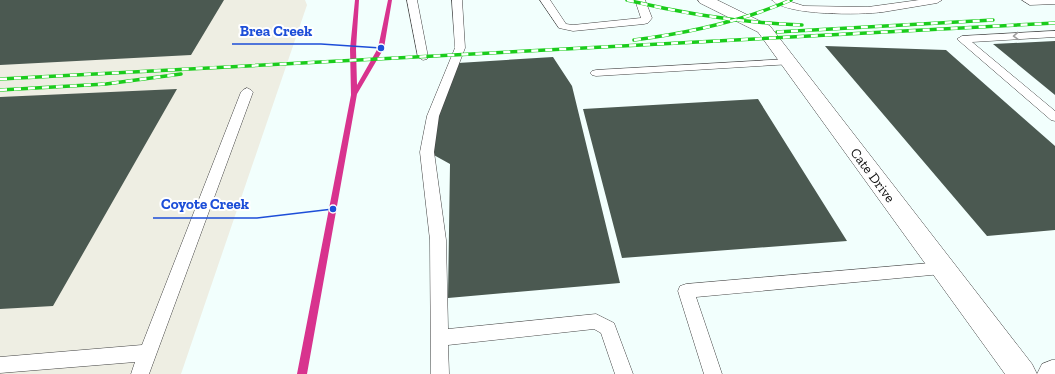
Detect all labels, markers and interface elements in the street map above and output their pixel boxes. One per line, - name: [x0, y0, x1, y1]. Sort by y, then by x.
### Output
- callout: Brea Creek: [232, 17, 321, 44]
- text: Brea Creek: [240, 22, 313, 40]
- one-way arrow: [1013, 32, 1019, 40]
- street label: Cate Drive: [847, 145, 899, 206]
- callout: Coyote Creek: [153, 191, 257, 218]
- text: Coyote Creek: [161, 195, 250, 213]

